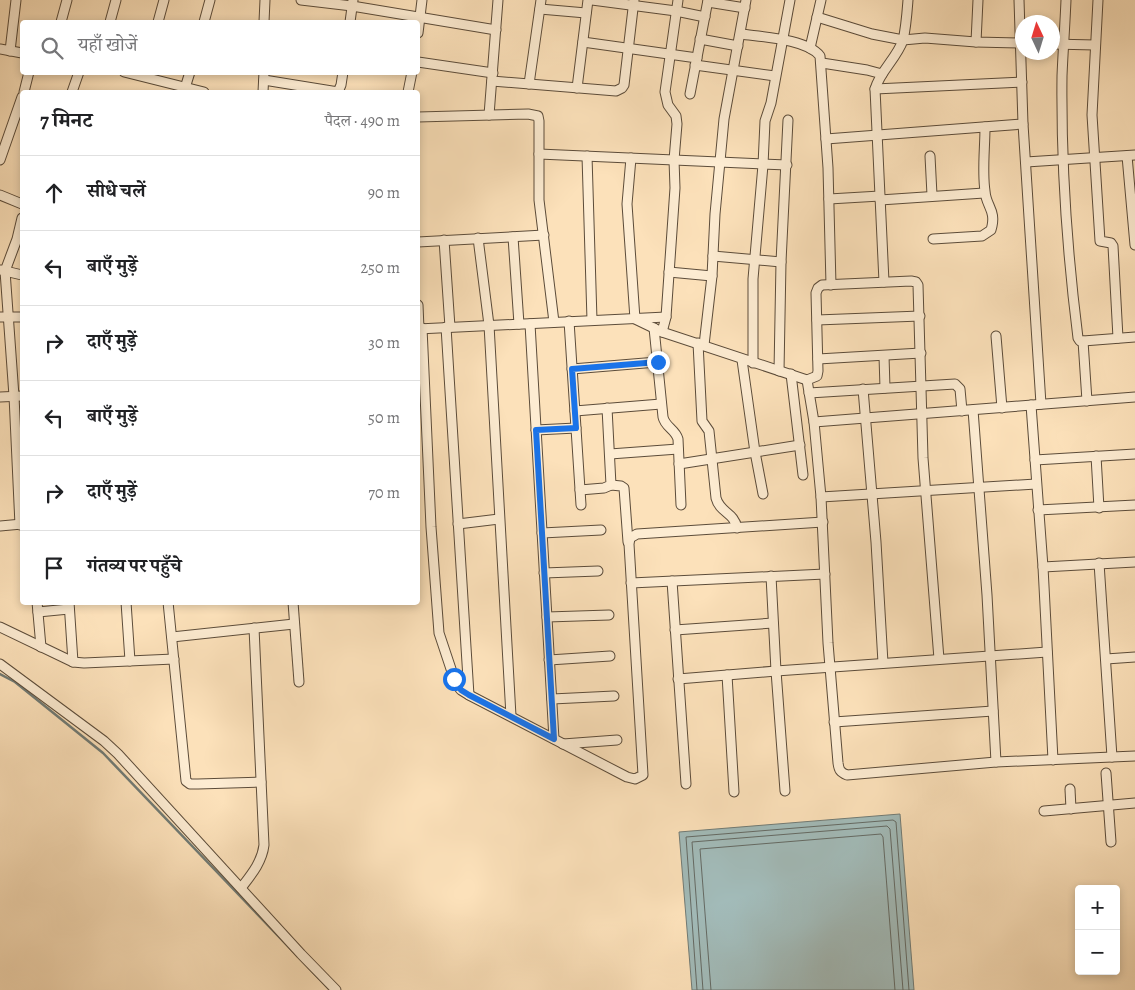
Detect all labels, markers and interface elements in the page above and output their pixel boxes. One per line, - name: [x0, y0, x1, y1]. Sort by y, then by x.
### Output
- north arrow: [1015, 15, 1060, 60]
- search box: [20, 20, 420, 75]
- text: यहाँ खोजें: [78, 32, 137, 58]
- icon: search: [38, 34, 66, 62]
- text: 7 मिनट: [40, 106, 92, 134]
- text: पैदल · 490 m: [325, 110, 400, 132]
- text: सीधे चलें: [87, 178, 145, 204]
- icon: ahead: [40, 179, 68, 207]
- text: 90 m: [368, 182, 400, 204]
- text: बाएँ मुड़ें: [87, 253, 137, 279]
- icon: left: [40, 254, 68, 282]
- text: 250 m: [361, 257, 400, 279]
- text: दाएँ मुड़ें: [87, 328, 137, 354]
- icon: right: [40, 329, 68, 357]
- text: 30 m: [368, 332, 400, 354]
- route end: [647, 351, 670, 374]
- text: बाएँ मुड़ें: [87, 403, 137, 429]
- icon: left: [40, 404, 68, 432]
- text: 50 m: [368, 407, 400, 429]
- text: दाएँ मुड़ें: [87, 478, 137, 504]
- icon: right: [40, 479, 68, 507]
- text: 70 m: [368, 482, 400, 504]
- text: गंतव्य पर पहुँचे: [87, 553, 182, 579]
- icon: arrive: [40, 554, 68, 582]
- route start: [443, 668, 466, 691]
- map controls: [1075, 885, 1120, 975]
- button: +: [1075, 885, 1120, 930]
- button: −: [1075, 930, 1120, 975]

